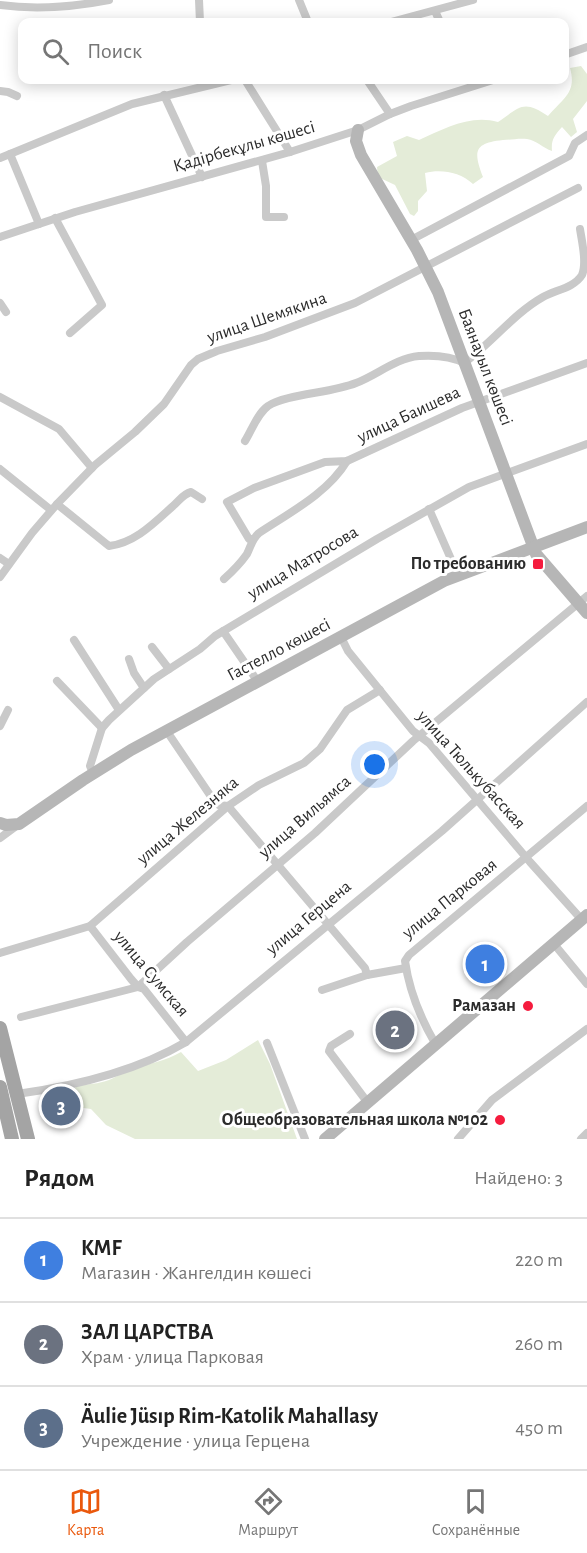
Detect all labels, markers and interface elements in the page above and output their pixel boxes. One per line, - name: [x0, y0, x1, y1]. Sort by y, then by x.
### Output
- search box: [18, 18, 569, 84]
- icon: search: [39, 35, 72, 68]
- text: Поиск: [87, 40, 142, 62]
- street label: Қадірбекұлы көшесі: [171, 117, 317, 176]
- street label: улица Шемякина: [204, 289, 329, 347]
- street label: Баянауыл көшесі: [454, 306, 516, 428]
- street label: улица Баишева: [354, 383, 463, 447]
- street label: улица Матросова: [244, 523, 361, 603]
- place label: По требованию: [410, 555, 526, 573]
- marker: По требованию: [531, 557, 545, 571]
- street label: Гастелло көшесі: [224, 615, 334, 685]
- street label: улица Тюлькубасская: [413, 706, 530, 833]
- your location: [360, 750, 389, 779]
- street label: улица Вильямса: [255, 772, 355, 862]
- street label: улица Железняка: [133, 774, 242, 869]
- street label: улица Парковая: [399, 856, 501, 943]
- street label: улица Герцена: [262, 877, 355, 959]
- street label: улица Сумская: [109, 927, 192, 1020]
- pin: 1: [466, 942, 504, 986]
- place label: Рамазан: [452, 997, 516, 1015]
- marker: Рамазан: [521, 999, 535, 1013]
- pin: 2: [376, 1008, 414, 1052]
- pin: 3: [42, 1084, 80, 1128]
- place label: Общеобразовательная школа №102: [222, 1111, 489, 1129]
- marker: Общеобразовательная школа №102: [493, 1113, 507, 1127]
- text: Рядом: [24, 1165, 95, 1191]
- text: Найдено: 3: [474, 1168, 563, 1188]
- text: KMF: [81, 1237, 121, 1259]
- text: 1: [40, 1250, 47, 1270]
- text: 220 m: [515, 1250, 563, 1270]
- text: Магазин · Жангелдин көшесі: [81, 1263, 312, 1283]
- text: ЗАЛ ЦАРСТВА: [81, 1321, 214, 1343]
- text: 2: [39, 1334, 48, 1354]
- text: 260 m: [515, 1334, 563, 1354]
- text: Храм · улица Парковая: [81, 1347, 264, 1367]
- text: Äulie Jüsıp Rim-Katolik Mahallasy: [81, 1405, 378, 1427]
- text: 3: [39, 1418, 48, 1438]
- text: 450 m: [515, 1418, 563, 1438]
- text: Учреждение · улица Герцена: [81, 1431, 310, 1451]
- tab: Карта: [67, 1485, 104, 1540]
- tab: Маршрут: [238, 1485, 298, 1540]
- tab: Сохранённые: [432, 1485, 520, 1540]

